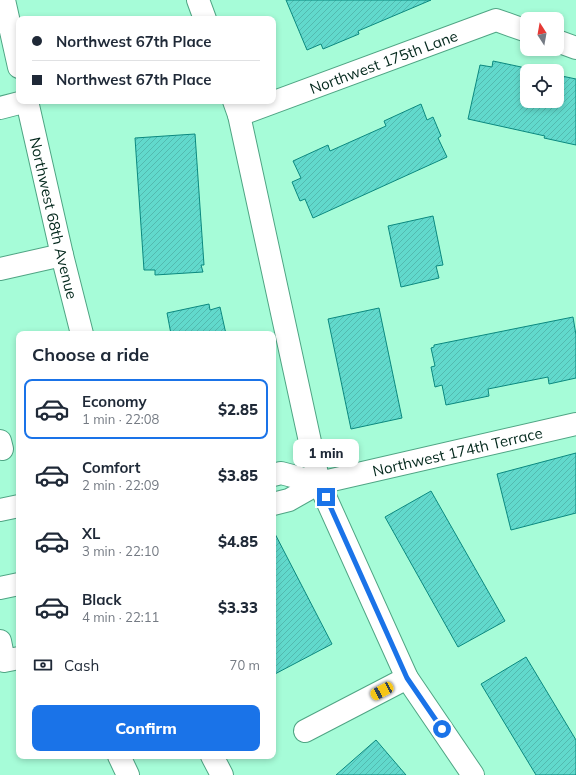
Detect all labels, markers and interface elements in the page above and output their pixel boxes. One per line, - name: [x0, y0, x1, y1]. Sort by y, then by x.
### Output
- north arrow: [520, 12, 564, 56]
- map controls: [520, 12, 564, 108]
- street label: Northwest 175th Lane: [307, 26, 460, 98]
- text: Northwest 67th Place: [56, 32, 211, 51]
- button: locate: [520, 64, 564, 108]
- text: Northwest 67th Place: [56, 70, 211, 89]
- street label: Northwest 68th Avenue: [26, 135, 82, 301]
- text: Choose a ride: [32, 343, 149, 366]
- icon: car: [34, 391, 70, 427]
- text: Economy: [82, 392, 147, 411]
- text: $2.85: [218, 400, 258, 419]
- text: 1 min · 22:08: [82, 411, 159, 427]
- street label: Northwest 174th Terrace: [371, 423, 544, 480]
- callout: 1 min: [293, 439, 359, 467]
- text: 1 min: [309, 445, 343, 461]
- icon: car: [34, 457, 70, 493]
- text: Comfort: [82, 458, 140, 477]
- text: $3.85: [218, 466, 258, 485]
- text: 2 min · 22:09: [82, 477, 159, 493]
- route end: [317, 488, 335, 506]
- icon: car: [34, 523, 70, 559]
- text: XL: [82, 524, 100, 543]
- text: $4.85: [218, 532, 258, 551]
- text: 3 min · 22:10: [82, 543, 159, 559]
- icon: car: [34, 589, 70, 625]
- text: Black: [82, 590, 121, 609]
- text: $3.33: [218, 598, 258, 617]
- text: 4 min · 22:11: [82, 609, 159, 625]
- icon: cash: [32, 654, 54, 676]
- text: Cash: [64, 656, 99, 675]
- text: 70 m: [230, 657, 260, 673]
- car: [369, 680, 395, 702]
- button: Confirm: [32, 705, 260, 751]
- route start: [433, 720, 451, 738]

